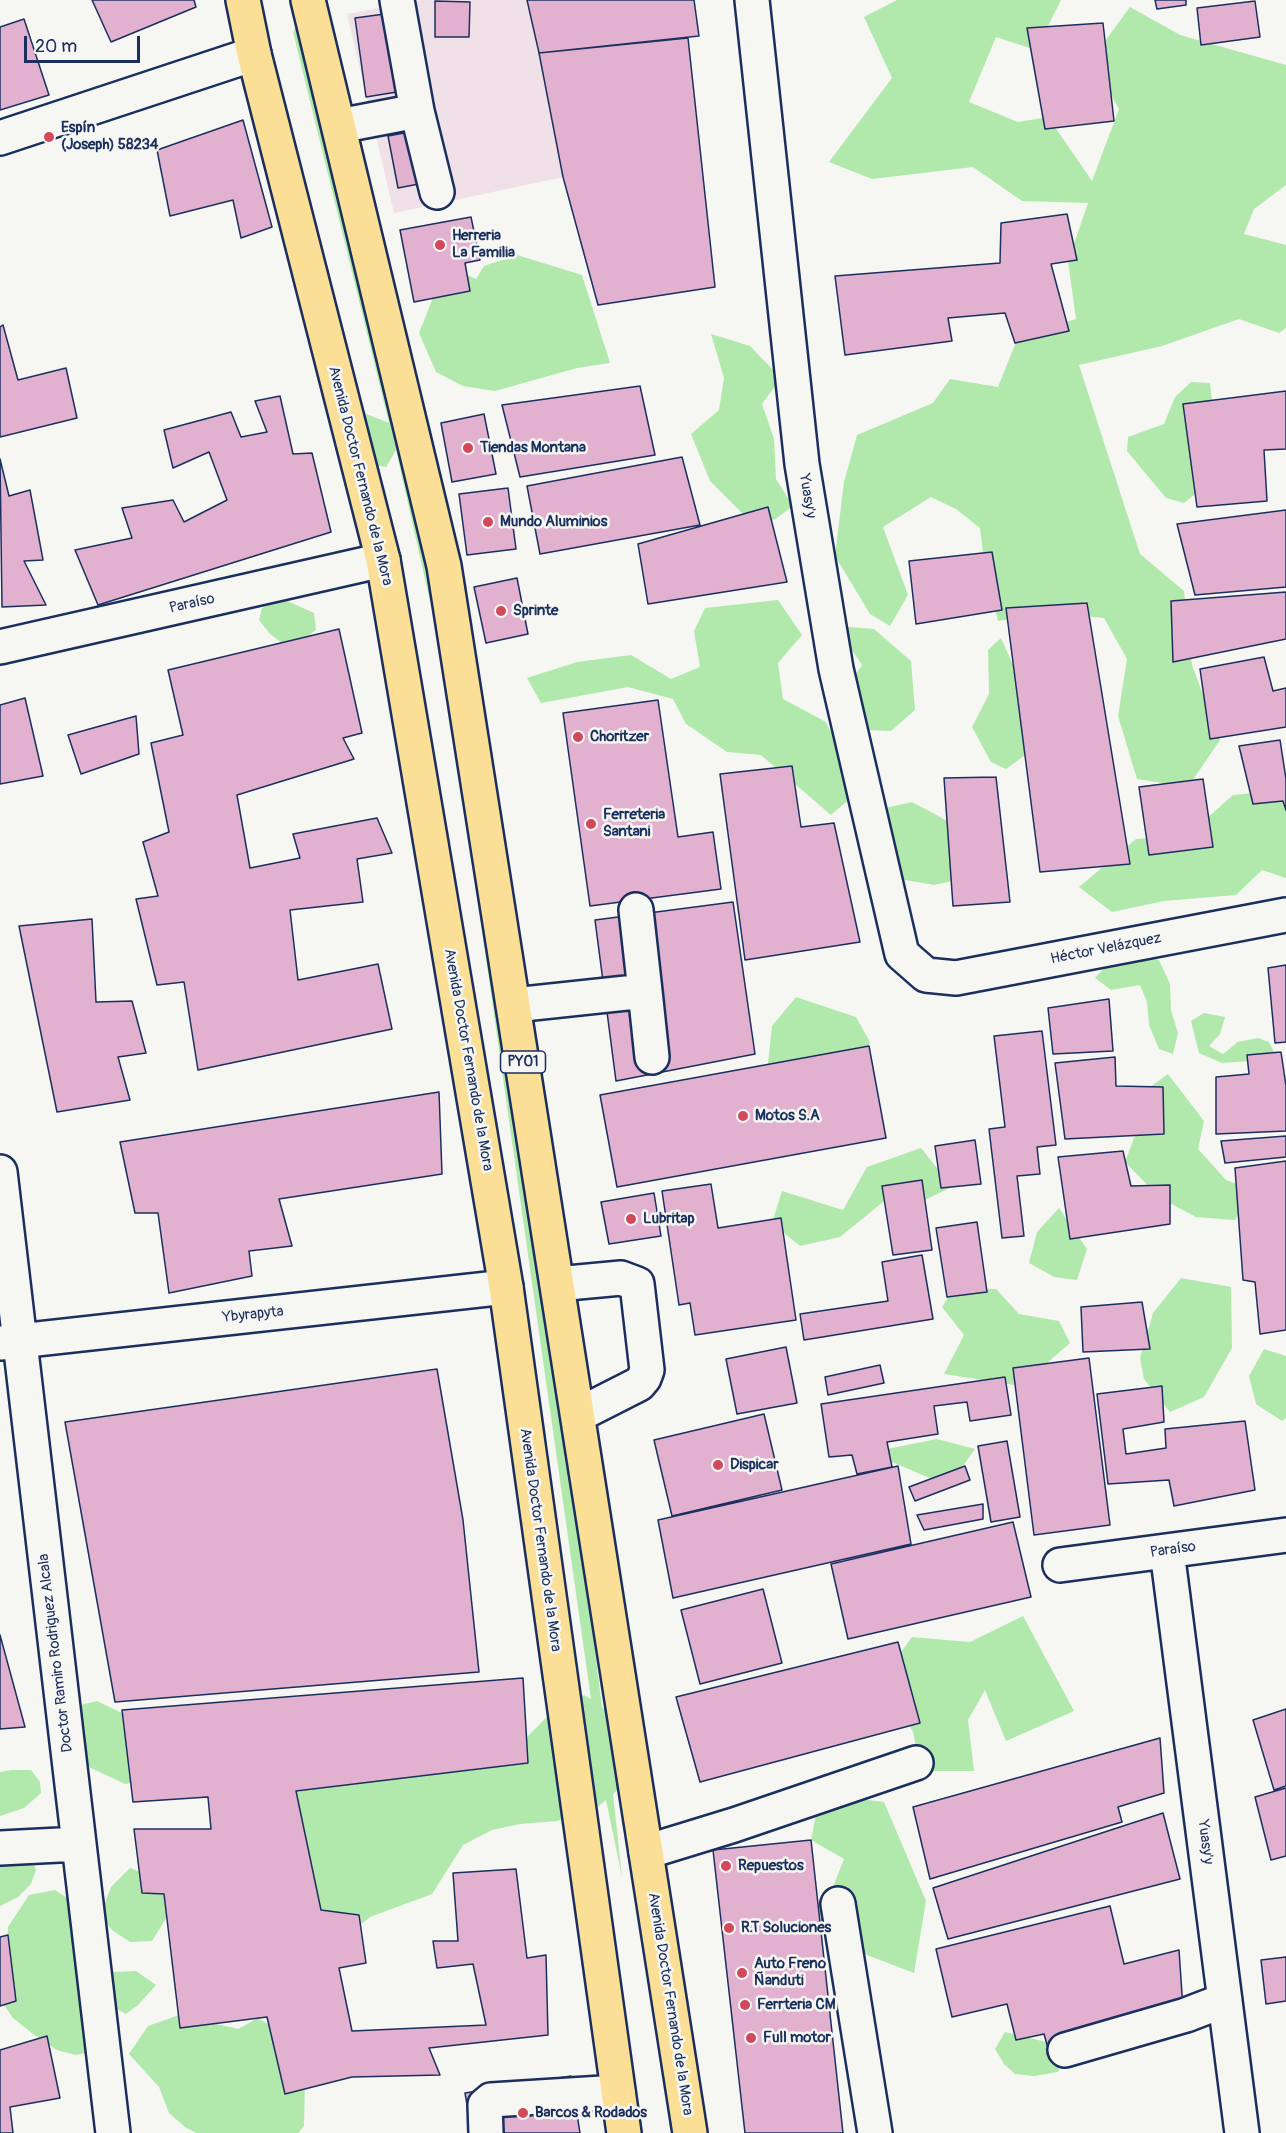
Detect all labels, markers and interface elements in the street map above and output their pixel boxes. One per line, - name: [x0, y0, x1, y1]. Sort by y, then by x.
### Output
- scale bar: [27, 24, 142, 62]
- text: 20 m: [35, 35, 77, 58]
- place label: Espín (Joseph) 58234: [61, 119, 158, 154]
- marker: Espín (Joseph) 58234: [42, 130, 56, 144]
- place label: Herreria La Familia: [452, 227, 515, 262]
- marker: Herreria La Familia: [433, 238, 447, 252]
- street label: Avenida Doctor Fernando de la Mora: [324, 364, 396, 588]
- place label: Tiendas Montana: [480, 439, 586, 457]
- marker: Tiendas Montana: [461, 441, 475, 455]
- street label: Yuasy'y: [795, 472, 819, 520]
- place label: Mundo Aluminios: [500, 513, 607, 531]
- marker: Mundo Aluminios: [481, 515, 495, 529]
- street label: Paraíso: [168, 590, 216, 618]
- place label: Sprinte: [513, 602, 558, 620]
- marker: Sprinte: [494, 604, 508, 618]
- place label: Choritzer: [590, 728, 649, 746]
- marker: Choritzer: [571, 730, 585, 744]
- place label: Ferreteria Santani: [603, 806, 665, 841]
- marker: Ferreteria Santani: [584, 817, 598, 831]
- street label: Héctor Velázquez: [1049, 929, 1163, 969]
- street label: Avenida Doctor Fernando de la Mora: [440, 947, 496, 1173]
- road number: PY01: [500, 1051, 546, 1073]
- place label: Motos S.A: [755, 1107, 820, 1125]
- marker: Motos S.A: [736, 1109, 750, 1123]
- place label: Lubritap: [643, 1210, 694, 1228]
- marker: Lubritap: [624, 1212, 638, 1226]
- street label: Ybyrapyta: [222, 1303, 284, 1327]
- street label: Avenida Doctor Fernando de la Mora: [515, 1427, 565, 1653]
- place label: Dispicar: [730, 1456, 778, 1474]
- marker: Dispicar: [711, 1458, 725, 1472]
- street label: Paraíso: [1149, 1538, 1197, 1562]
- street label: Doctor Ramiro Rodriguez Alcala: [35, 1553, 77, 1753]
- street label: Yuasy'y: [1193, 1819, 1217, 1865]
- place label: Repuestos: [738, 1857, 804, 1875]
- marker: Repuestos: [719, 1859, 733, 1873]
- street label: Avenida Doctor Fernando de la Mora: [643, 1891, 697, 2117]
- place label: R.T Soluciones: [741, 1919, 831, 1937]
- marker: R.T Soluciones: [722, 1921, 736, 1935]
- place label: Auto Freno Ñanduti: [754, 1955, 826, 1990]
- marker: Auto Freno Ñanduti: [735, 1966, 749, 1980]
- place label: Ferrteria CM: [757, 1996, 835, 2014]
- marker: Ferrteria CM: [738, 1998, 752, 2012]
- place label: Full motor: [763, 2029, 831, 2047]
- marker: Full motor: [744, 2031, 758, 2045]
- place label: Barcos & Rodados: [535, 2104, 647, 2122]
- marker: Barcos & Rodados: [516, 2106, 530, 2120]

